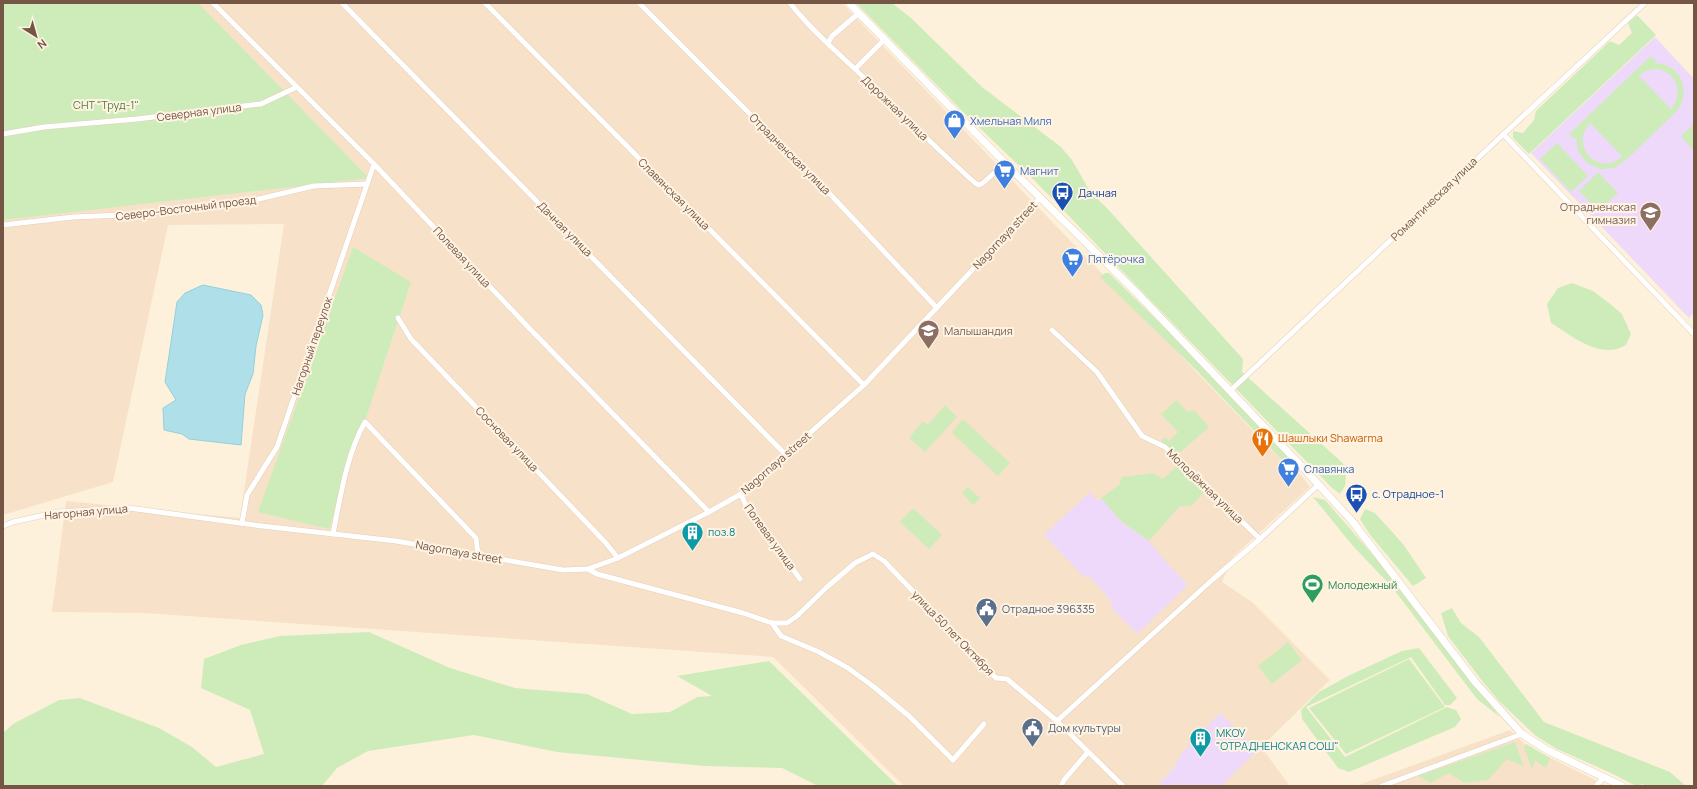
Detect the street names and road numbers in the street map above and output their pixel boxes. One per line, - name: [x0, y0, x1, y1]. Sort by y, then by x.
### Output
- street label: Дорожная улица: [859, 72, 932, 143]
- street label: Северная улица: [156, 99, 242, 124]
- street label: Отрадненская улица: [746, 110, 834, 198]
- street label: Романтическая улица: [1387, 153, 1480, 244]
- street label: Славянская улица: [635, 154, 714, 233]
- street label: Северо-Восточный проезд: [115, 191, 257, 224]
- street label: Nagornaya street: [969, 197, 1040, 272]
- street label: Дачная улица: [535, 198, 596, 259]
- street label: Полевая улица: [430, 223, 495, 290]
- street label: Нагорный переулок: [288, 294, 336, 397]
- street label: Сосновая улица: [473, 403, 542, 474]
- street label: Nagornaya street: [737, 428, 814, 497]
- street label: Молодёжная улица: [1164, 445, 1247, 526]
- street label: Нагорная улица: [44, 500, 128, 523]
- street label: Полевая улица: [741, 501, 799, 573]
- street label: Nagornaya street: [414, 536, 504, 567]
- street label: улица 50 лет Октября: [909, 587, 998, 678]

